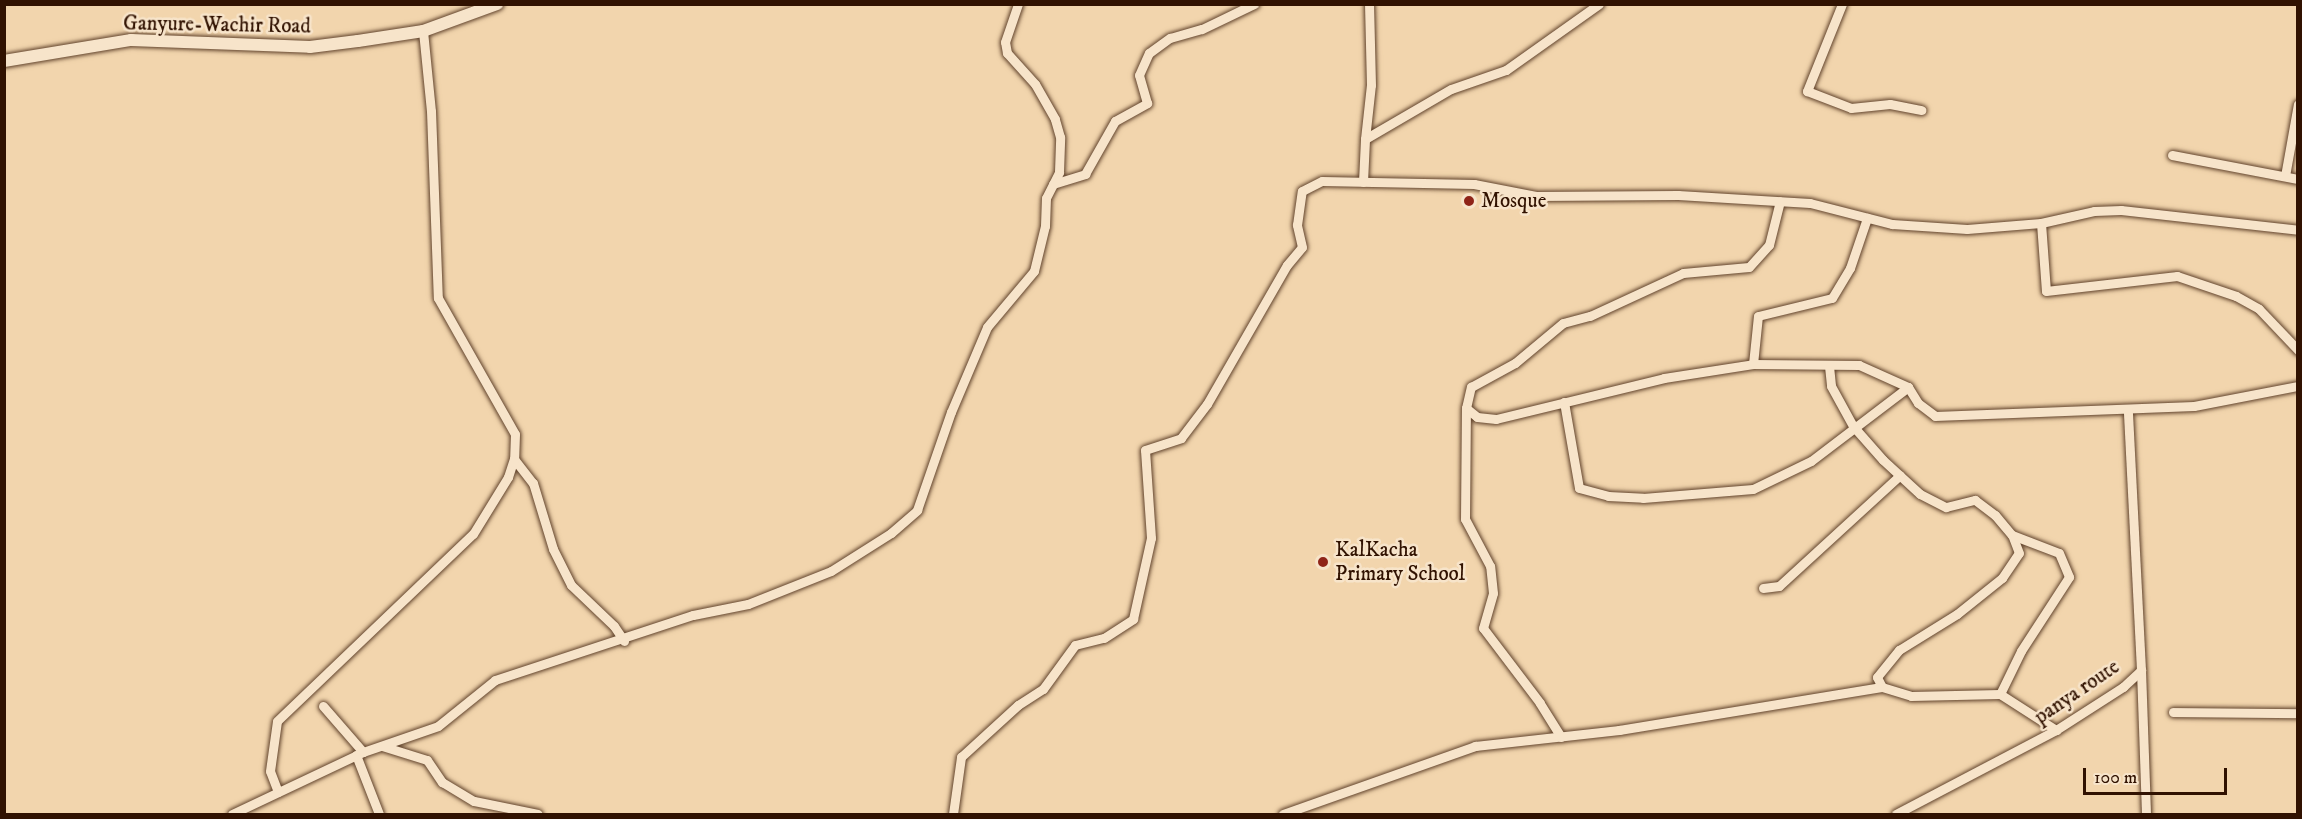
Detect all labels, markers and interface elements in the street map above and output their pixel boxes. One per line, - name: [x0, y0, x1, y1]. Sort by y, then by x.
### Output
- street label: Ganyure-Wachir Road: [123, 11, 311, 39]
- place label: Mosque: [1481, 188, 1546, 214]
- marker: Mosque: [1462, 194, 1476, 208]
- place label: KalKacha Primary School: [1335, 537, 1465, 587]
- marker: KalKacha Primary School: [1316, 555, 1330, 569]
- street label: panya route: [2030, 654, 2124, 730]
- scale bar: [2086, 756, 2230, 794]
- text: 100 m: [2094, 767, 2137, 789]

